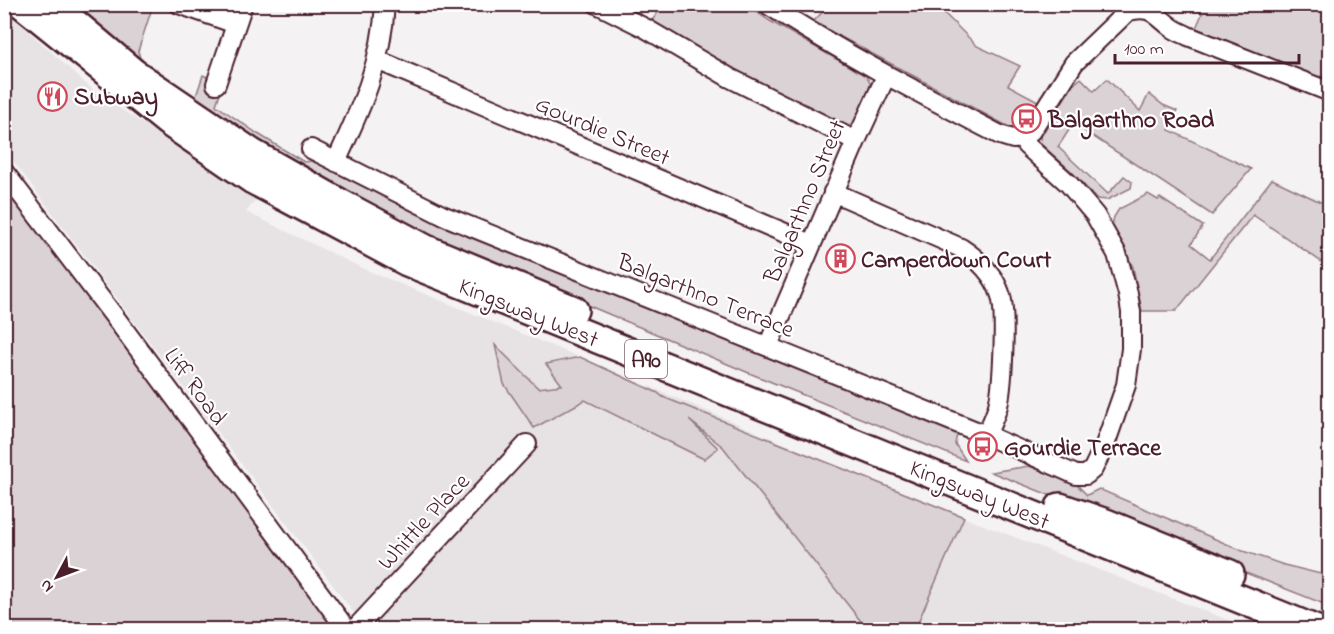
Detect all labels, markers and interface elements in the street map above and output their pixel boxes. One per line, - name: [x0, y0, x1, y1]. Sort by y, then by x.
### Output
- scale bar: [1115, 27, 1300, 65]
- text: 100 m: [1124, 37, 1164, 63]
- restaurant icon: Subway: [37, 80, 69, 112]
- place label: Subway: [74, 81, 158, 117]
- street label: Gourdie Street: [529, 88, 675, 176]
- bus stop icon: Balgarthno Road: [1011, 103, 1043, 135]
- place label: Balgarthno Road: [1047, 104, 1215, 140]
- street label: Balgarthno Street: [756, 115, 857, 290]
- building icon: Camperdown Court: [824, 243, 856, 275]
- place label: Camperdown Court: [861, 244, 1052, 279]
- street label: Balgarthno Terrace: [610, 246, 799, 349]
- street label: Kingsway West: [452, 270, 603, 359]
- road number: A90: [625, 340, 667, 378]
- street label: Liff Road: [154, 341, 234, 434]
- bus stop icon: Gourdie Terrace: [967, 431, 999, 463]
- place label: Gourdie Terrace: [1004, 432, 1162, 467]
- street label: Kingsway West: [903, 452, 1054, 541]
- street label: Whittle Place: [370, 466, 479, 579]
- north arrow: [27, 547, 87, 607]
- text: N: [34, 573, 60, 597]

